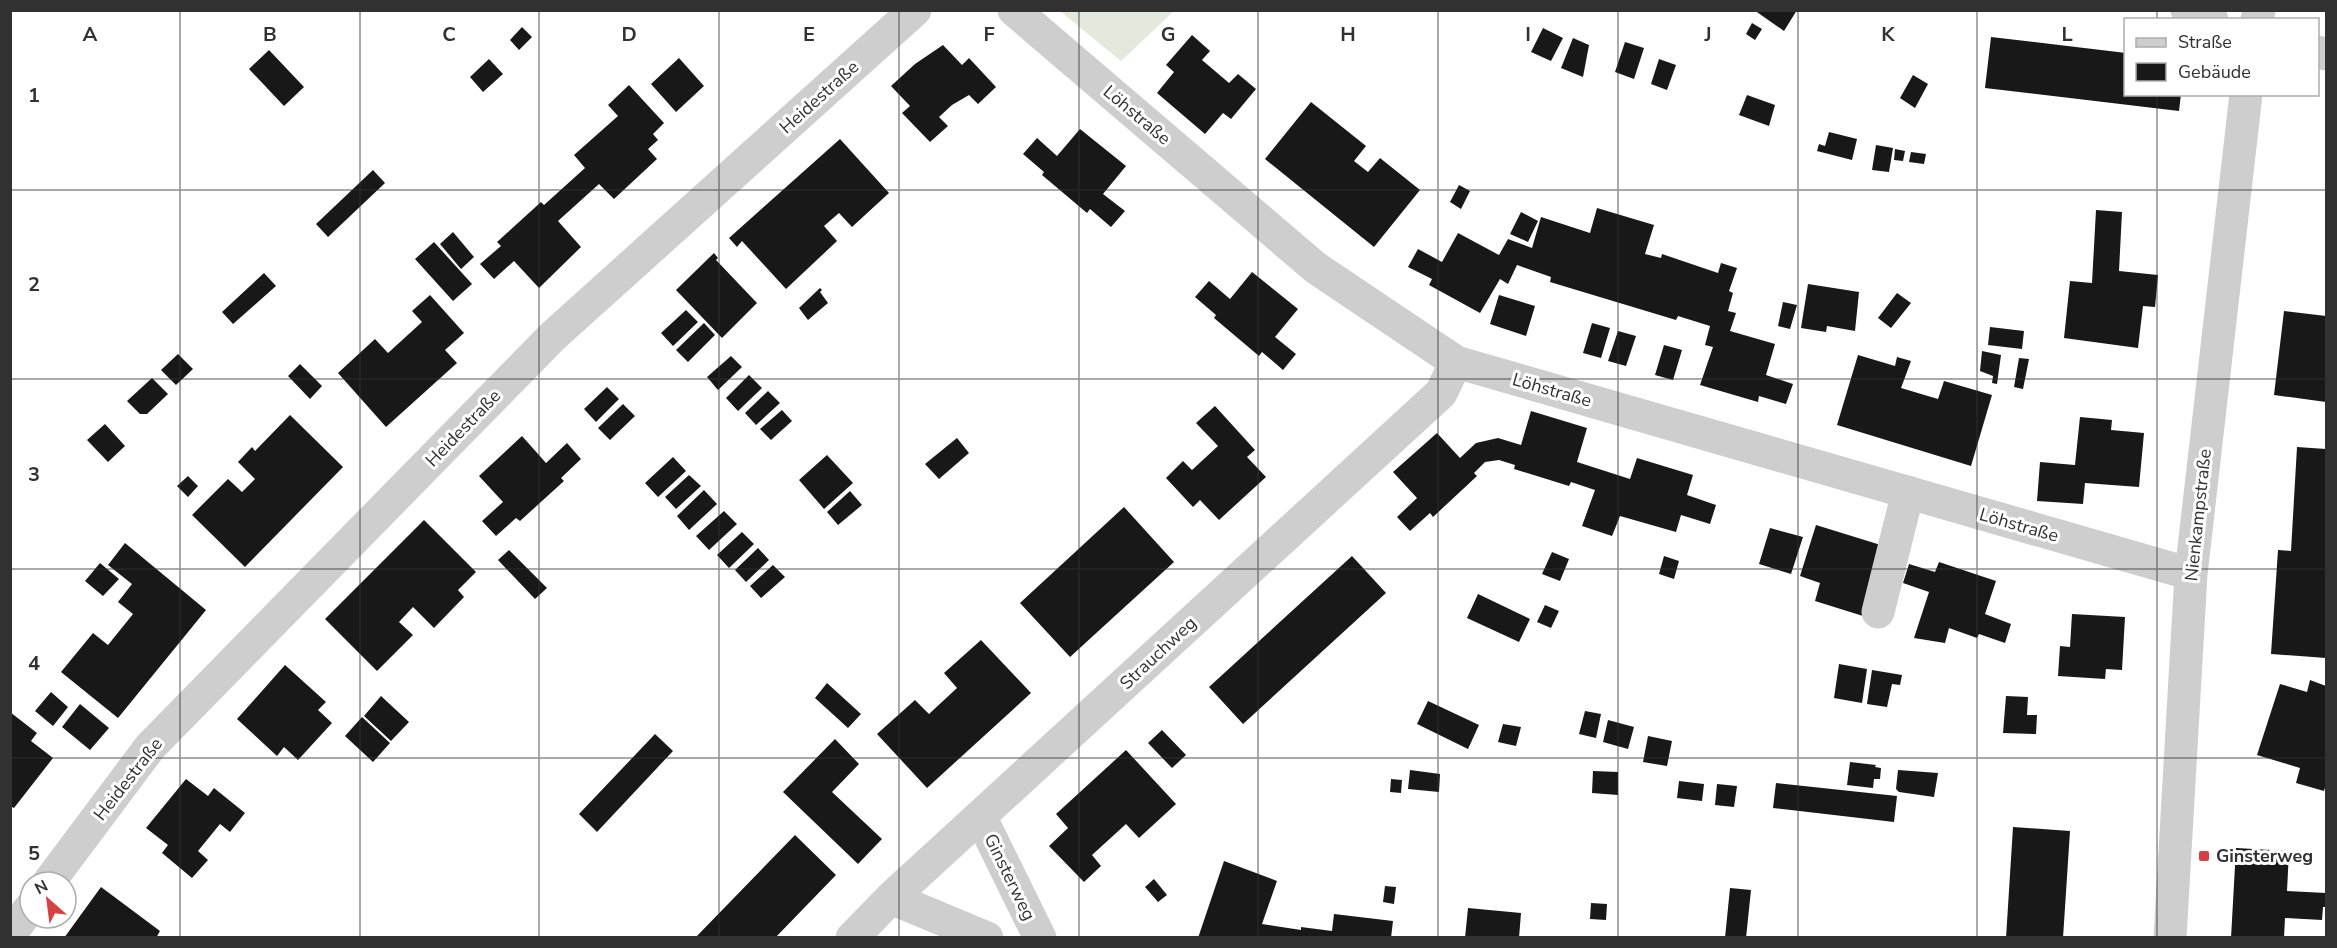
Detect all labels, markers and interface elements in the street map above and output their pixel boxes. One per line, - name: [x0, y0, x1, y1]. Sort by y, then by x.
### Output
- legend: [2124, 18, 2319, 96]
- text: A: [83, 21, 98, 48]
- text: B: [263, 21, 277, 48]
- text: C: [442, 21, 456, 48]
- text: D: [621, 21, 637, 48]
- text: E: [803, 21, 815, 48]
- text: F: [983, 21, 995, 48]
- text: G: [1161, 21, 1175, 48]
- text: H: [1340, 21, 1356, 48]
- text: I: [1525, 21, 1531, 48]
- text: J: [1703, 21, 1712, 48]
- text: K: [1881, 21, 1895, 48]
- text: L: [2061, 21, 2073, 48]
- text: Straße: [2178, 30, 2232, 54]
- street label: Heidestraße: [774, 55, 864, 139]
- text: Gebäude: [2178, 60, 2251, 84]
- street label: Löhstraße: [1098, 80, 1176, 150]
- text: 1: [28, 82, 40, 109]
- text: 2: [28, 271, 40, 298]
- street label: Löhstraße: [1510, 367, 1594, 413]
- street label: Heidestraße: [420, 384, 506, 472]
- street label: Nienkampstraße: [2179, 448, 2217, 582]
- text: 3: [28, 461, 40, 488]
- street label: Löhstraße: [1977, 502, 2061, 548]
- street label: Strauchweg: [1114, 611, 1202, 695]
- text: 4: [28, 650, 40, 677]
- street label: Heidestraße: [88, 733, 168, 825]
- street label: Ginsterweg: [979, 830, 1041, 924]
- text: 5: [28, 840, 40, 867]
- place label: Ginsterweg: [2216, 844, 2313, 868]
- marker: Ginsterweg: [2197, 849, 2211, 863]
- north arrow: [18, 870, 78, 930]
- text: N: [31, 875, 52, 900]

